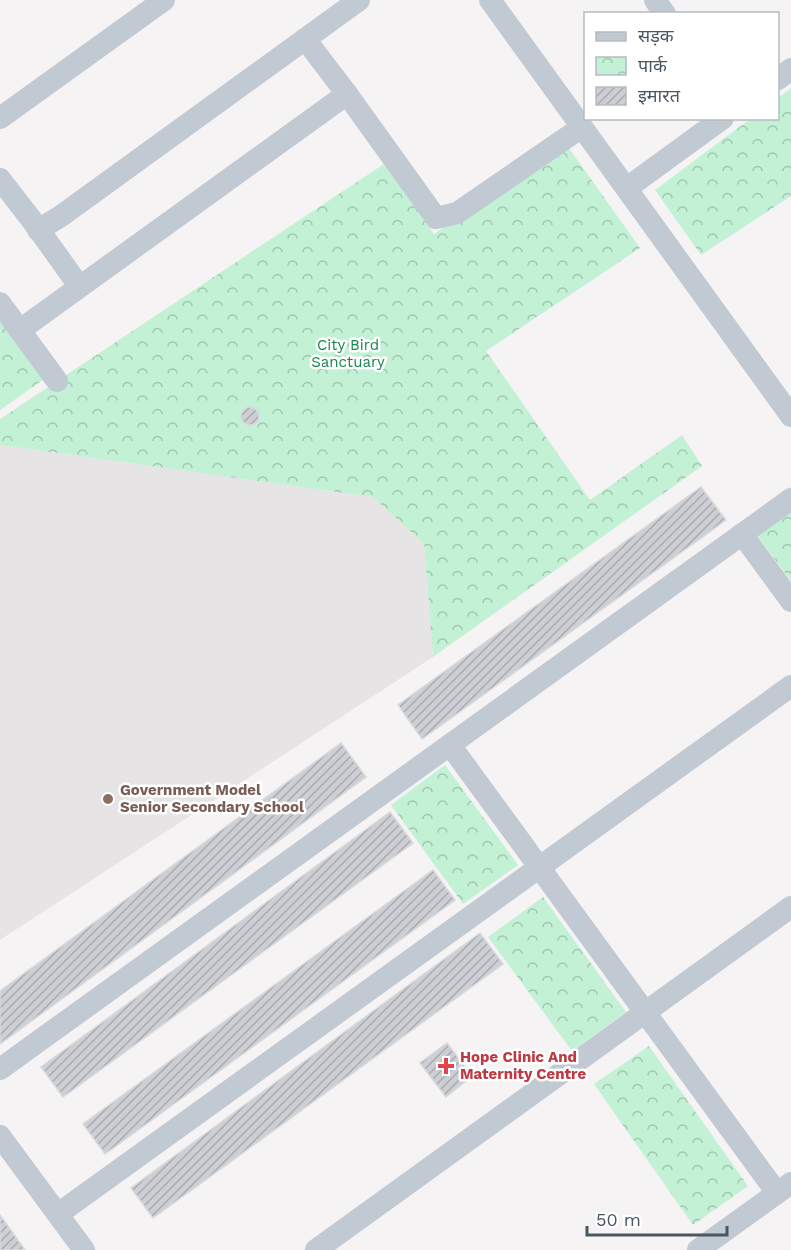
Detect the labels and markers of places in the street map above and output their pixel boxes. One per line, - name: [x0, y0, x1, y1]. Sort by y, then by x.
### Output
- place label: Government Model Senior Secondary School: [120, 781, 304, 816]
- marker: Government Model Senior Secondary School: [101, 792, 115, 806]
- place label: Hope Clinic And Maternity Centre: [460, 1048, 586, 1083]
- marker: Hope Clinic And Maternity Centre: [437, 1057, 455, 1075]

